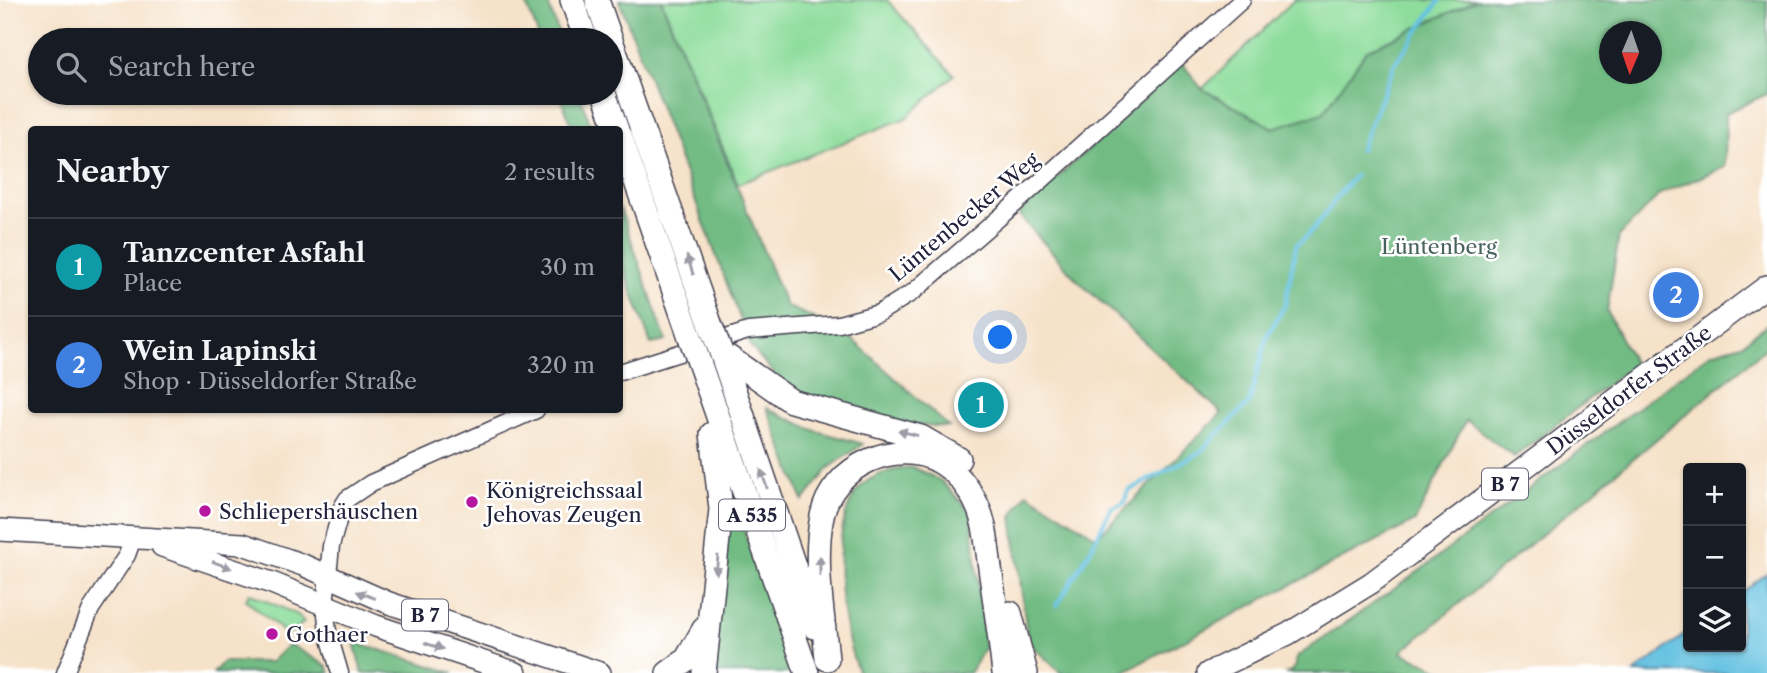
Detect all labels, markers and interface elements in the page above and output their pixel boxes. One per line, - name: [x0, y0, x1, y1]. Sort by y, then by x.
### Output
- north arrow: [1599, 21, 1662, 84]
- search box: [28, 28, 623, 105]
- icon: search: [52, 48, 90, 86]
- text: Search here: [108, 51, 255, 83]
- street label: Lüntenbecker Weg: [884, 147, 1045, 287]
- text: Nearby: [56, 153, 169, 190]
- text: 2 results: [504, 158, 595, 186]
- park label: Lüntenberg: [1381, 234, 1498, 259]
- text: Tanzcenter Asfahl: [123, 237, 365, 269]
- text: 1: [74, 253, 84, 281]
- text: 30 m: [540, 253, 595, 281]
- one-way arrow: [684, 254, 695, 275]
- text: Place: [123, 269, 182, 297]
- pin: 2: [1653, 269, 1699, 321]
- your location: [983, 320, 1017, 354]
- street label: Düsseldorfer Straße: [1542, 320, 1716, 460]
- text: Wein Lapinski: [123, 335, 317, 367]
- text: 2: [72, 351, 86, 379]
- text: 320 m: [527, 351, 595, 379]
- text: Shop · Düsseldorfer Straße: [123, 367, 417, 395]
- pin: 1: [958, 379, 1004, 431]
- one-way arrow: [897, 427, 919, 438]
- map controls: [1683, 463, 1746, 652]
- button: +: [1683, 463, 1746, 526]
- one-way arrow: [758, 468, 768, 489]
- road number: B 7: [1482, 468, 1528, 499]
- place label: Königreichssaal Jehovas Zeugen: [483, 478, 643, 527]
- marker: Königreichssaal Jehovas Zeugen: [464, 494, 480, 510]
- place label: Schliepershäuschen: [219, 499, 418, 524]
- road number: A 535: [719, 500, 785, 530]
- marker: Schliepershäuschen: [197, 503, 213, 519]
- button: −: [1683, 526, 1746, 589]
- one-way arrow: [711, 554, 722, 576]
- one-way arrow: [814, 555, 826, 577]
- one-way arrow: [211, 560, 232, 571]
- one-way arrow: [356, 589, 377, 600]
- button: layers: [1683, 589, 1746, 652]
- road number: B 7: [402, 600, 448, 630]
- place label: Gothaer: [286, 622, 368, 647]
- marker: Gothaer: [264, 626, 280, 642]
- one-way arrow: [424, 641, 445, 652]

